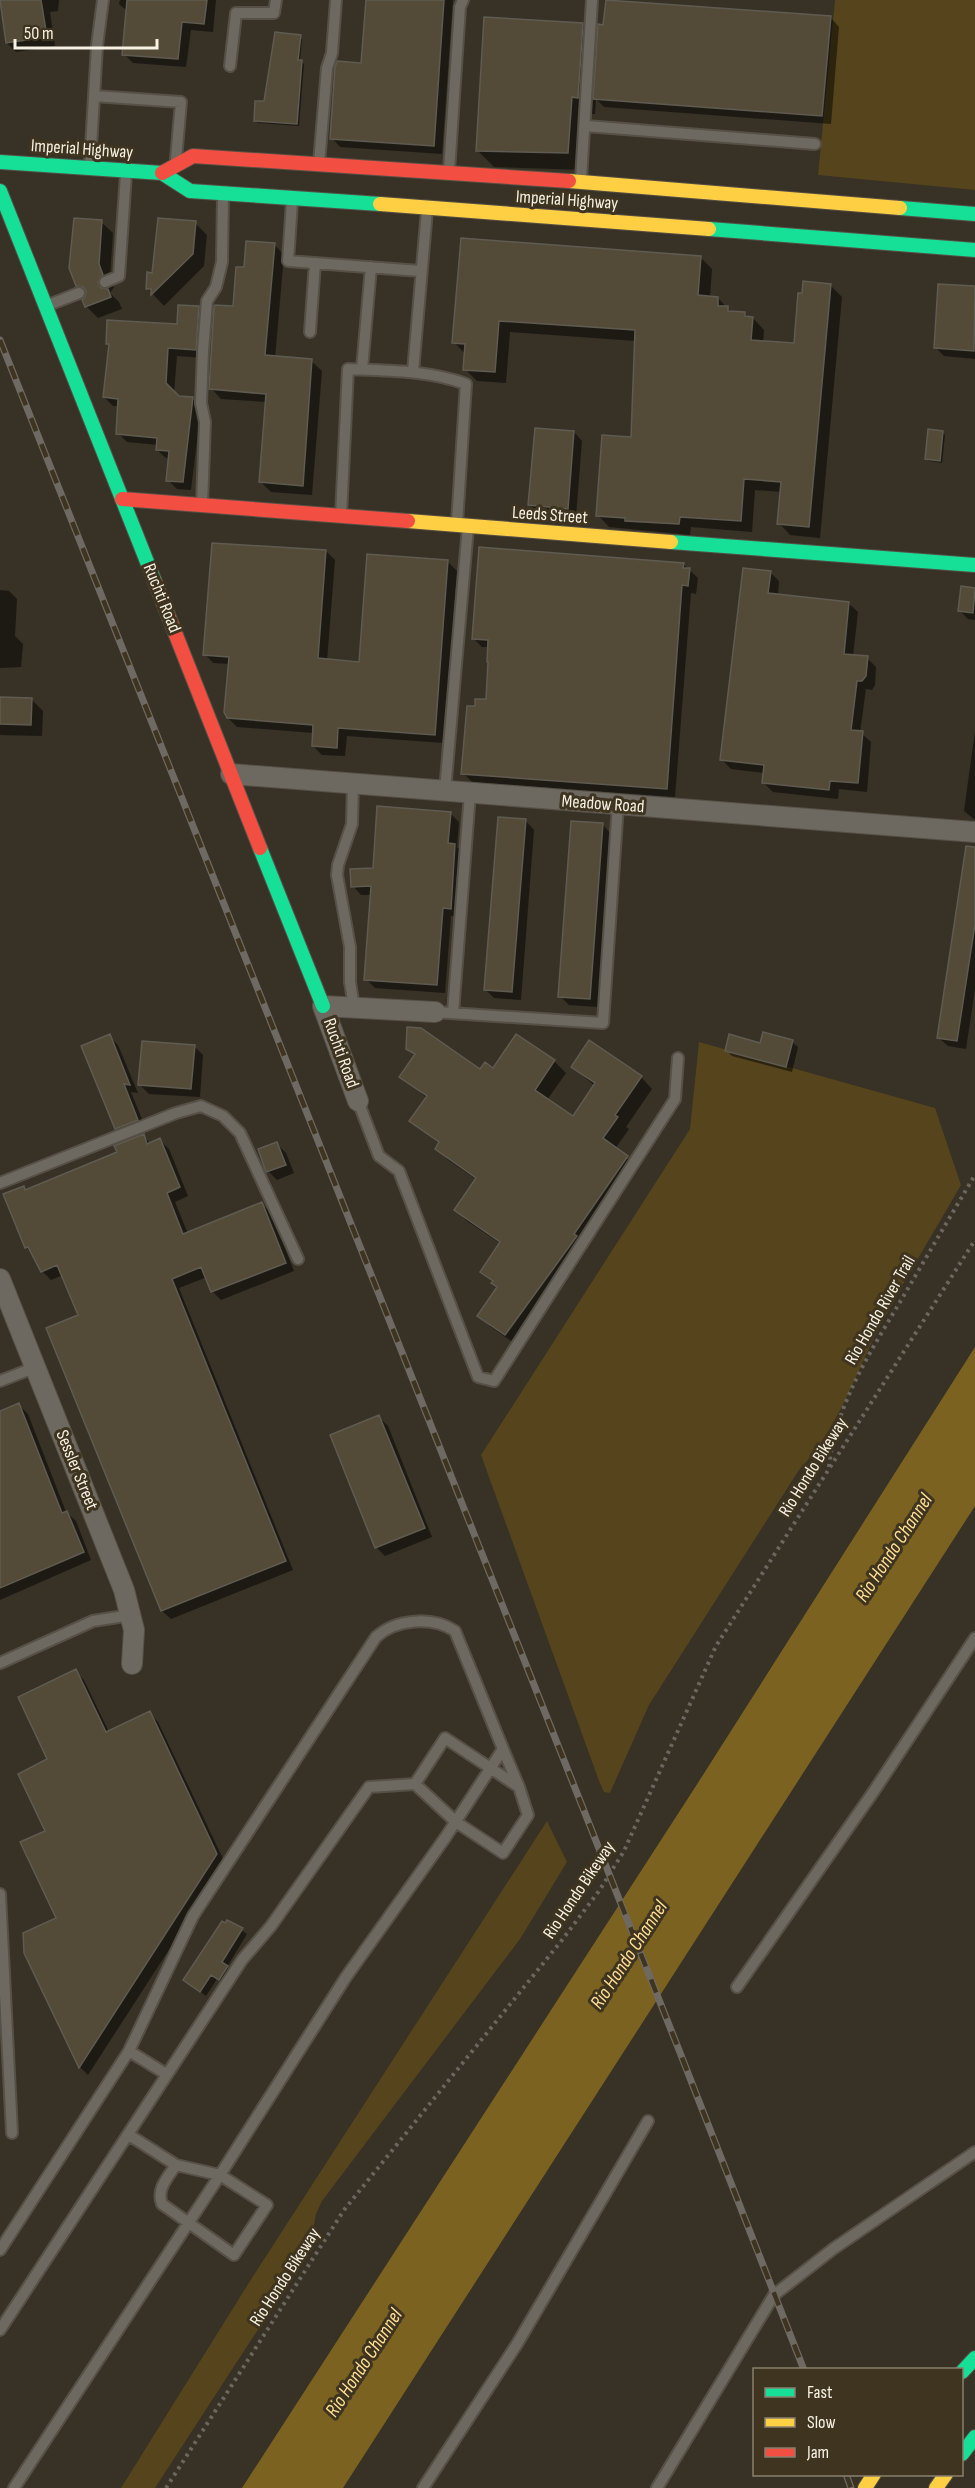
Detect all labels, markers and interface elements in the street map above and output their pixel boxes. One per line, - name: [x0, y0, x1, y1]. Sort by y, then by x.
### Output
- scale bar: [15, 12, 158, 50]
- text: 50 m: [24, 23, 54, 44]
- street label: Imperial Highway: [30, 135, 134, 163]
- street label: Imperial Highway: [515, 186, 619, 214]
- street label: Leeds Street: [511, 502, 589, 528]
- street label: Ruchti Road: [139, 560, 185, 636]
- street label: Meadow Road: [561, 791, 645, 817]
- street label: Ruchti Road: [319, 1015, 363, 1091]
- street label: Rio Hondo River Trail: [840, 1252, 920, 1368]
- street label: Rio Hondo Bikeway: [774, 1414, 852, 1520]
- street label: Sessler Street: [51, 1427, 103, 1513]
- water label: Rio Hondo Channel: [850, 1488, 939, 1607]
- street label: Rio Hondo Bikeway: [539, 1837, 619, 1943]
- water label: Rio Hondo Channel: [585, 1895, 674, 2014]
- street label: Rio Hondo Bikeway: [245, 2224, 325, 2330]
- water label: Rio Hondo Channel: [320, 2303, 409, 2422]
- legend: [753, 2368, 963, 2476]
- text: Fast: [807, 2382, 833, 2403]
- text: Slow: [807, 2412, 836, 2433]
- text: Jam: [806, 2442, 829, 2463]

